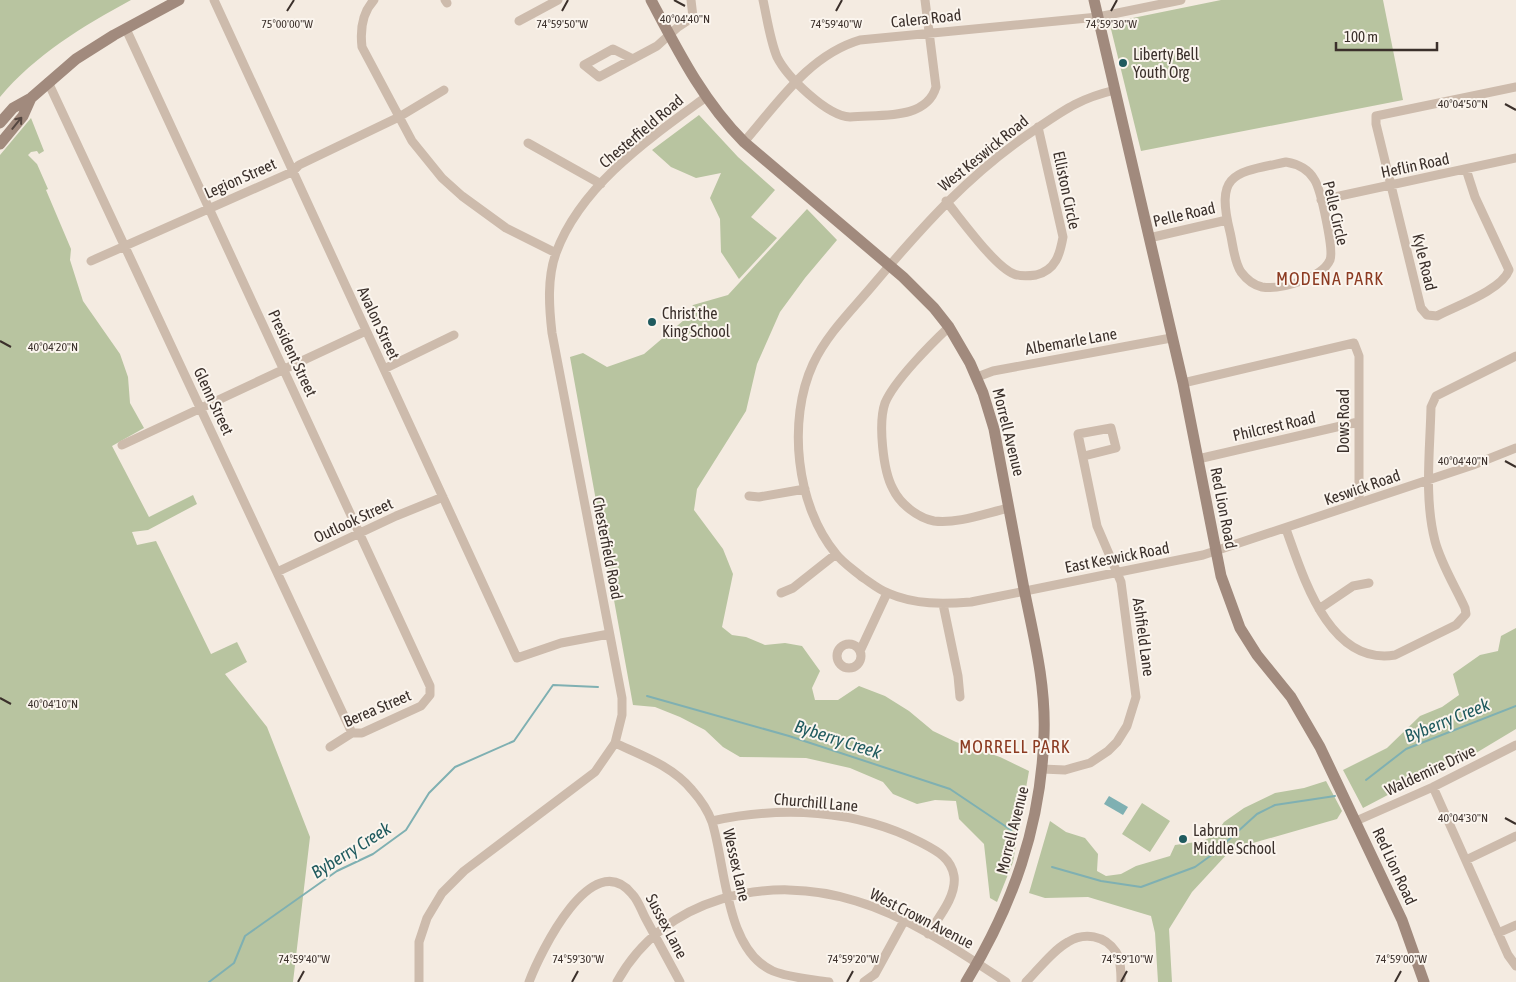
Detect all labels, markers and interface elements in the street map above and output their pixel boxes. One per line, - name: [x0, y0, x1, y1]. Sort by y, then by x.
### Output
- street label: Calera Road: [890, 5, 962, 31]
- text: 40°04'40"N: [660, 12, 710, 26]
- text: 75°00'00"W: [261, 17, 313, 31]
- text: 74°59'50"W: [536, 17, 588, 31]
- text: 74°59'40"W: [810, 17, 862, 31]
- text: 74°59'30"W: [1085, 17, 1137, 31]
- scale bar: [1336, 20, 1437, 52]
- text: 100 m: [1344, 28, 1378, 45]
- place label: Liberty Bell Youth Org: [1133, 45, 1200, 82]
- marker: Liberty Bell Youth Org: [1117, 57, 1129, 69]
- street label: Chesterfield Road: [595, 91, 687, 171]
- text: 40°04'50"N: [1438, 97, 1488, 111]
- street label: West Keswick Road: [935, 111, 1031, 195]
- one-way arrow: [12, 116, 23, 129]
- street label: Elliston Circle: [1050, 149, 1084, 231]
- street label: Heflin Road: [1379, 149, 1451, 181]
- street label: Legion Street: [201, 154, 279, 203]
- street label: Pelle Circle: [1320, 179, 1352, 247]
- street label: Pelle Road: [1151, 198, 1217, 230]
- street label: Kyle Road: [1408, 232, 1441, 293]
- district label: MODENA PARK: [1276, 268, 1384, 289]
- street label: Avalon Street: [354, 284, 404, 363]
- place label: Christ the King School: [662, 304, 731, 341]
- street label: President Street: [265, 307, 321, 400]
- marker: Christ the King School: [646, 316, 658, 328]
- street label: Albemarle Lane: [1024, 324, 1118, 358]
- text: 40°04'20"N: [28, 340, 78, 354]
- street label: Glenn Street: [190, 364, 238, 438]
- street label: Morrell Avenue: [989, 386, 1029, 478]
- street label: Dows Road: [1334, 389, 1352, 453]
- street label: Philcrest Road: [1231, 408, 1317, 444]
- text: 40°04'40"N: [1438, 454, 1488, 468]
- street label: Red Lion Road: [1207, 466, 1241, 550]
- street label: Keswick Road: [1322, 466, 1402, 508]
- street label: Outlook Street: [311, 494, 396, 546]
- street label: Chesterfield Road: [589, 495, 627, 601]
- street label: East Keswick Road: [1063, 538, 1171, 576]
- street label: Ashfield Lane: [1130, 597, 1158, 677]
- street label: Berea Street: [341, 686, 414, 730]
- water label: Byberry Creek: [1401, 693, 1494, 747]
- text: 40°04'10"N: [28, 697, 78, 711]
- water label: Byberry Creek: [792, 715, 885, 763]
- district label: MORRELL PARK: [959, 736, 1071, 757]
- street label: Waldemire Drive: [1382, 741, 1478, 799]
- street label: Morrell Avenue: [992, 784, 1032, 876]
- street label: Churchill Lane: [773, 789, 859, 815]
- text: 40°04'30"N: [1438, 811, 1488, 825]
- water label: Byberry Creek: [307, 817, 396, 883]
- place label: Labrum Middle School: [1193, 821, 1277, 857]
- street label: Red Lion Road: [1369, 825, 1421, 907]
- street label: Wessex Lane: [720, 827, 754, 903]
- marker: Labrum Middle School: [1177, 833, 1189, 845]
- street label: West Crown Avenue: [867, 884, 977, 952]
- street label: Sussex Lane: [643, 891, 691, 961]
- text: 74°59'40"W: [278, 952, 330, 966]
- text: 74°59'30"W: [552, 952, 604, 966]
- text: 74°59'20"W: [827, 952, 879, 966]
- text: 74°59'10"W: [1101, 952, 1153, 966]
- text: 74°59'00"W: [1375, 952, 1427, 966]

